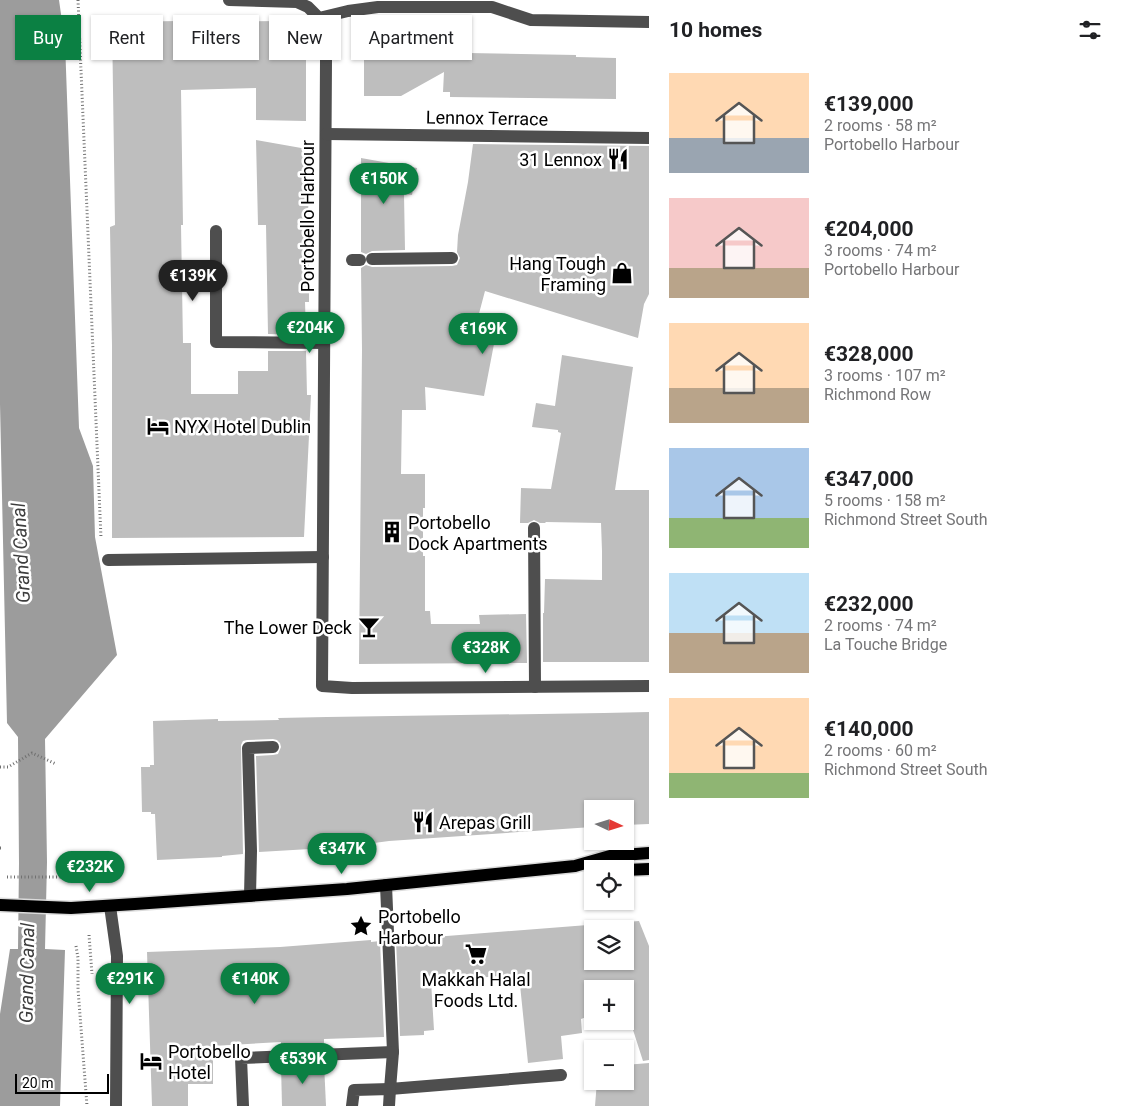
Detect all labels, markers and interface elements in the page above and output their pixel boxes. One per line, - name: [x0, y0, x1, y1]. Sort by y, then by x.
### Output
- chip: Buy: [15, 15, 81, 60]
- chip: Rent: [91, 15, 163, 60]
- chip: Filters: [173, 15, 259, 60]
- chip: New: [269, 15, 341, 60]
- chip: Apartment: [351, 15, 472, 60]
- icon: filters: [1076, 16, 1104, 44]
- text: 10 homes: [669, 18, 762, 42]
- text: €139,000: [824, 92, 914, 116]
- icon: home: [709, 93, 769, 153]
- street label: Lennox Terrace: [426, 106, 548, 130]
- text: 2 rooms · 58 m²: [824, 116, 937, 135]
- text: Portobello Harbour: [824, 135, 959, 154]
- street label: Portobello Harbour: [297, 140, 318, 292]
- restaurant icon: 31 Lennox: [605, 146, 631, 172]
- place label: 31 Lennox: [519, 149, 602, 170]
- pin: €150K: [349, 162, 419, 205]
- text: €150K: [361, 169, 407, 188]
- text: €204,000: [824, 217, 914, 241]
- icon: home: [709, 218, 769, 278]
- text: 3 rooms · 74 m²: [824, 241, 937, 260]
- place label: Hang Tough Framing: [509, 253, 606, 295]
- pin: €139K: [158, 260, 228, 302]
- shop icon: Hang Tough Framing: [609, 260, 635, 286]
- text: Portobello Harbour: [824, 260, 959, 279]
- text: €139K: [170, 266, 216, 285]
- pin: €204K: [275, 312, 345, 354]
- pin: €169K: [448, 312, 518, 355]
- text: €204K: [287, 318, 333, 337]
- text: €169K: [460, 319, 506, 338]
- text: €328,000: [824, 342, 914, 366]
- icon: home: [709, 343, 769, 403]
- text: 3 rooms · 107 m²: [824, 366, 946, 385]
- text: Richmond Row: [824, 385, 931, 404]
- hotel icon: NYX Hotel Dublin: [145, 413, 171, 439]
- place label: NYX Hotel Dublin: [174, 416, 311, 437]
- text: €347,000: [824, 467, 914, 491]
- icon: home: [709, 468, 769, 528]
- text: 5 rooms · 158 m²: [824, 491, 946, 510]
- water label: Grand Canal: [7, 502, 35, 604]
- text: Richmond Street South: [824, 510, 988, 529]
- place label: Portobello Dock Apartments: [408, 512, 548, 554]
- building icon: Portobello Dock Apartments: [379, 519, 405, 545]
- text: €232,000: [824, 592, 914, 616]
- icon: home: [709, 593, 769, 653]
- bar icon: The Lower Deck: [356, 614, 382, 640]
- text: 2 rooms · 74 m²: [824, 616, 937, 635]
- place label: The Lower Deck: [224, 617, 353, 638]
- pin: €328K: [451, 632, 521, 674]
- text: La Touche Bridge: [824, 635, 947, 654]
- text: €328K: [463, 638, 509, 657]
- text: €140,000: [824, 717, 914, 741]
- icon: home: [709, 718, 769, 778]
- text: 2 rooms · 60 m²: [824, 741, 937, 760]
- text: Richmond Street South: [824, 760, 988, 779]
- north arrow: [584, 800, 634, 850]
- map controls: [584, 800, 634, 1090]
- restaurant icon: Arepas Grill: [410, 809, 436, 835]
- place label: Arepas Grill: [439, 812, 531, 833]
- pin: €347K: [307, 832, 377, 875]
- text: €347K: [319, 839, 365, 858]
- pin: €232K: [55, 850, 125, 893]
- text: €232K: [67, 857, 113, 876]
- button: locate: [584, 860, 634, 910]
- place label: Portobello Harbour: [378, 906, 461, 948]
- place icon: Portobello Harbour: [348, 913, 374, 939]
- button: layers: [584, 920, 634, 970]
- water label: Grand Canal: [15, 922, 39, 1023]
- supermarket icon: Makkah Halal Foods Ltd.: [463, 941, 489, 967]
- pin: €291K: [95, 962, 165, 1005]
- pin: €140K: [220, 962, 290, 1005]
- text: €291K: [107, 969, 153, 988]
- text: €140K: [232, 969, 278, 988]
- place label: Makkah Halal Foods Ltd.: [421, 969, 531, 1011]
- button: +: [584, 980, 634, 1030]
- button: −: [584, 1040, 634, 1090]
- place label: Portobello Hotel: [168, 1041, 251, 1083]
- pin: €539K: [268, 1042, 338, 1085]
- hotel icon: Portobello Hotel: [138, 1048, 164, 1074]
- text: €539K: [280, 1049, 326, 1068]
- scale bar: [15, 1071, 109, 1094]
- text: 20 m: [22, 1075, 54, 1091]

